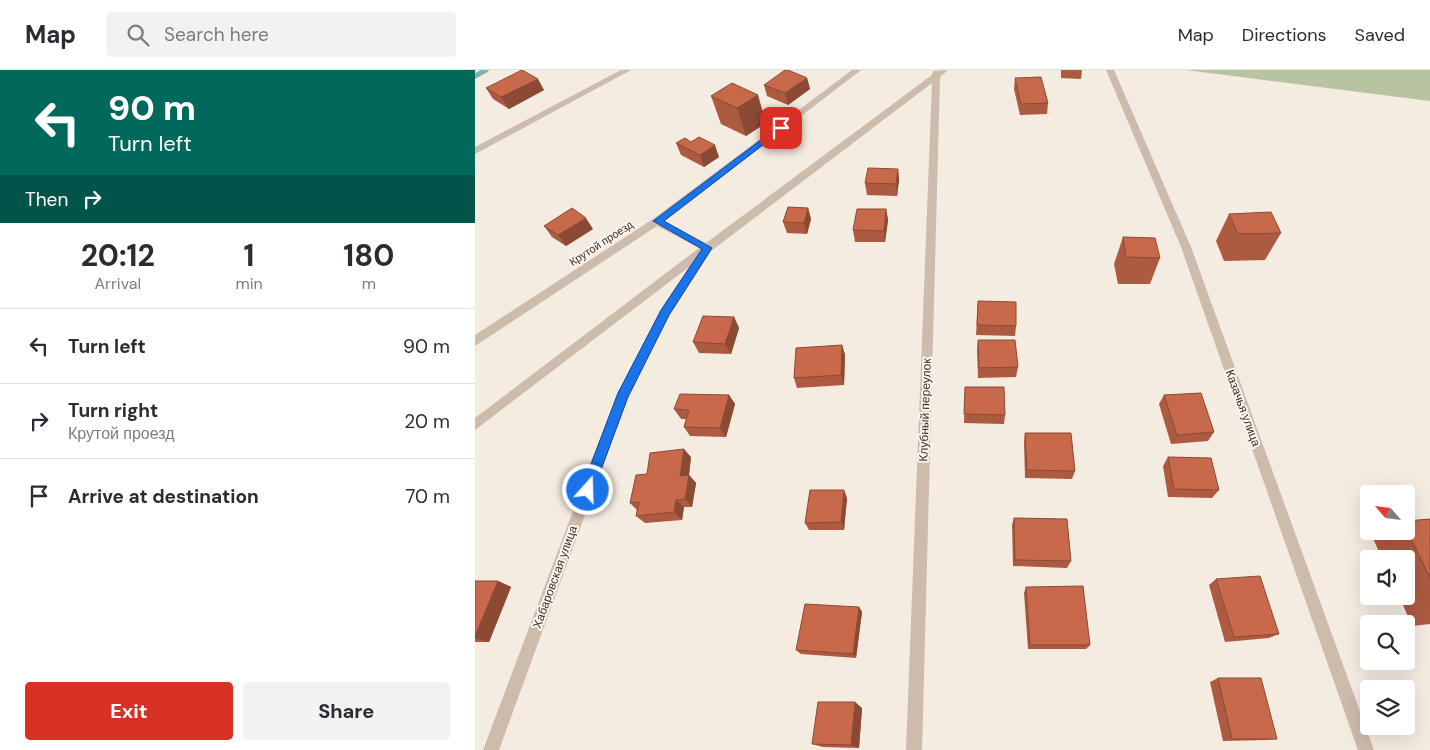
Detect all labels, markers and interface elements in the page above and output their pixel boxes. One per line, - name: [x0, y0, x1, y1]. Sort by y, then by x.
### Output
- search box: [106, 12, 456, 57]
- text: Map: [25, 19, 76, 50]
- icon: search: [124, 21, 152, 49]
- text: Search here: [164, 22, 269, 47]
- text: Map: [1178, 23, 1214, 47]
- text: Directions: [1242, 23, 1327, 47]
- text: Saved: [1355, 23, 1405, 47]
- text: 90 m: [108, 85, 196, 131]
- icon: left: [25, 90, 90, 155]
- pin: [760, 107, 802, 149]
- icon: arrive: [767, 114, 795, 142]
- text: Turn left: [108, 129, 192, 158]
- icon: right: [78, 185, 106, 213]
- text: Then: [25, 187, 68, 212]
- street label: Крутой проезд: [566, 217, 636, 269]
- text: 20:12: [81, 236, 155, 275]
- text: 1: [244, 236, 255, 275]
- text: 180: [343, 236, 394, 275]
- text: Arrival: [94, 273, 141, 294]
- text: min: [235, 273, 263, 294]
- text: m: [362, 273, 376, 294]
- icon: left: [25, 332, 53, 360]
- text: Turn left: [68, 334, 146, 359]
- text: 90 m: [403, 334, 450, 359]
- street label: Клубный переулок: [915, 357, 935, 462]
- street label: Казачья улица: [1222, 367, 1264, 449]
- text: Turn right: [68, 398, 158, 423]
- icon: right: [25, 407, 53, 435]
- text: 20 m: [404, 409, 450, 434]
- text: Крутой проезд: [68, 423, 175, 444]
- position arrow: [561, 463, 613, 515]
- icon: arrive: [25, 482, 53, 510]
- text: Arrive at destination: [68, 484, 259, 509]
- text: 70 m: [405, 484, 450, 509]
- north arrow: [1360, 485, 1415, 540]
- map controls: [1360, 485, 1415, 735]
- street label: Хабаровская улица: [529, 523, 581, 631]
- button: sound: [1360, 550, 1415, 605]
- button: search: [1360, 615, 1415, 670]
- button: layers: [1360, 680, 1415, 735]
- button: Exit: [25, 682, 233, 740]
- button: Share: [243, 682, 450, 740]

